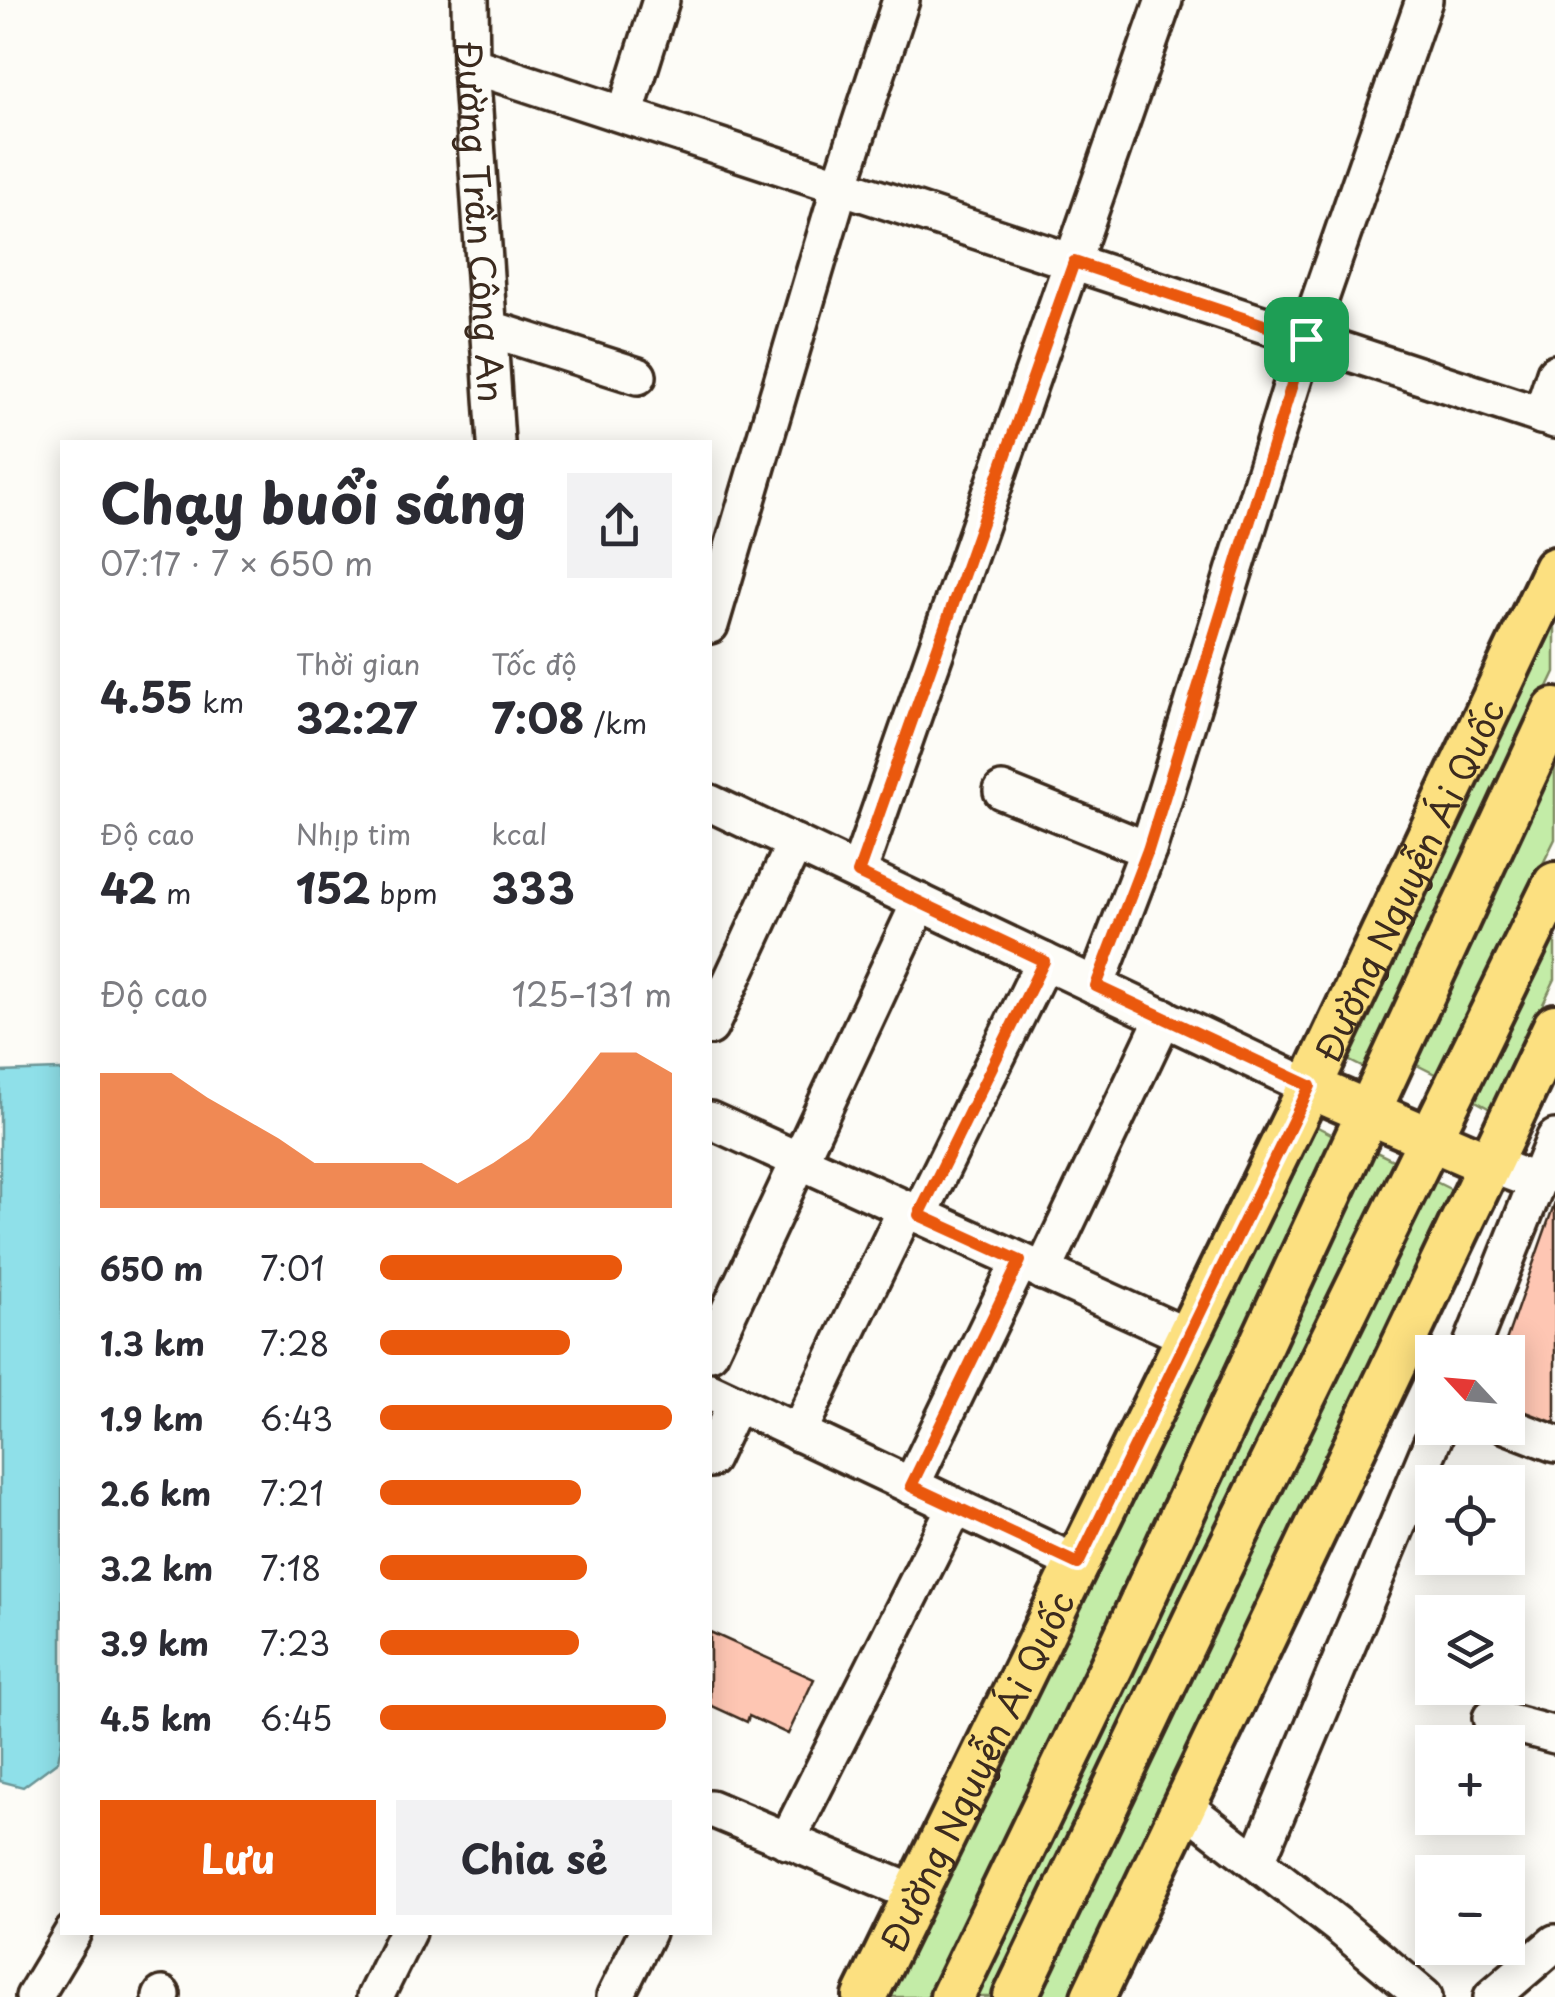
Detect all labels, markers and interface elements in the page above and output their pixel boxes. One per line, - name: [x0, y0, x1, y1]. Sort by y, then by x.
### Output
- street label: Đường Trần Công An: [444, 41, 520, 404]
- pin: [1264, 297, 1349, 382]
- icon: arrive: [1279, 312, 1334, 367]
- text: Chạy buổi sáng: [100, 460, 526, 543]
- button: share: [567, 473, 672, 578]
- text: 07:17 · 7 × 650 m: [100, 539, 373, 587]
- text: Thời gian: [296, 642, 420, 685]
- text: Tốc độ: [491, 642, 577, 685]
- text: 4.55: [100, 664, 193, 727]
- text: km: [193, 680, 244, 723]
- text: 32:27: [296, 685, 417, 748]
- text: 7:08: [491, 685, 585, 748]
- street label: Đường Nguyễn Ái Quốc: [1299, 690, 1516, 1070]
- text: /km: [585, 701, 647, 744]
- text: Độ cao: [100, 812, 195, 855]
- text: Nhịp tim: [296, 812, 411, 855]
- text: kcal: [491, 812, 547, 855]
- text: 42: [100, 855, 157, 918]
- text: 152: [296, 855, 371, 918]
- text: 333: [491, 855, 575, 918]
- text: m: [157, 871, 192, 914]
- text: bpm: [371, 871, 438, 914]
- text: Độ cao: [100, 970, 208, 1018]
- text: 125–131 m: [512, 970, 672, 1018]
- text: 650 m: [100, 1244, 203, 1292]
- text: 7:01: [260, 1244, 325, 1292]
- text: 1.3 km: [100, 1319, 205, 1367]
- text: 7:28: [260, 1319, 329, 1367]
- north arrow: [1415, 1335, 1525, 1445]
- map controls: [1415, 1335, 1525, 1965]
- text: 1.9 km: [100, 1394, 204, 1442]
- text: 6:43: [260, 1394, 333, 1442]
- button: locate: [1415, 1465, 1525, 1575]
- text: 2.6 km: [100, 1469, 211, 1517]
- text: 7:21: [260, 1469, 324, 1517]
- text: 3.2 km: [100, 1544, 213, 1592]
- text: 7:18: [260, 1544, 321, 1592]
- street label: Đường Nguyễn Ái Quốc: [865, 1581, 1086, 1960]
- button: layers: [1415, 1595, 1525, 1705]
- text: 3.9 km: [100, 1619, 209, 1667]
- text: 7:23: [260, 1619, 330, 1667]
- text: 4.5 km: [100, 1694, 212, 1742]
- text: 6:45: [260, 1694, 332, 1742]
- button: +: [1415, 1725, 1525, 1835]
- button: Lưu: [100, 1800, 376, 1915]
- button: Chia sẻ: [396, 1800, 672, 1915]
- button: −: [1415, 1855, 1525, 1965]

